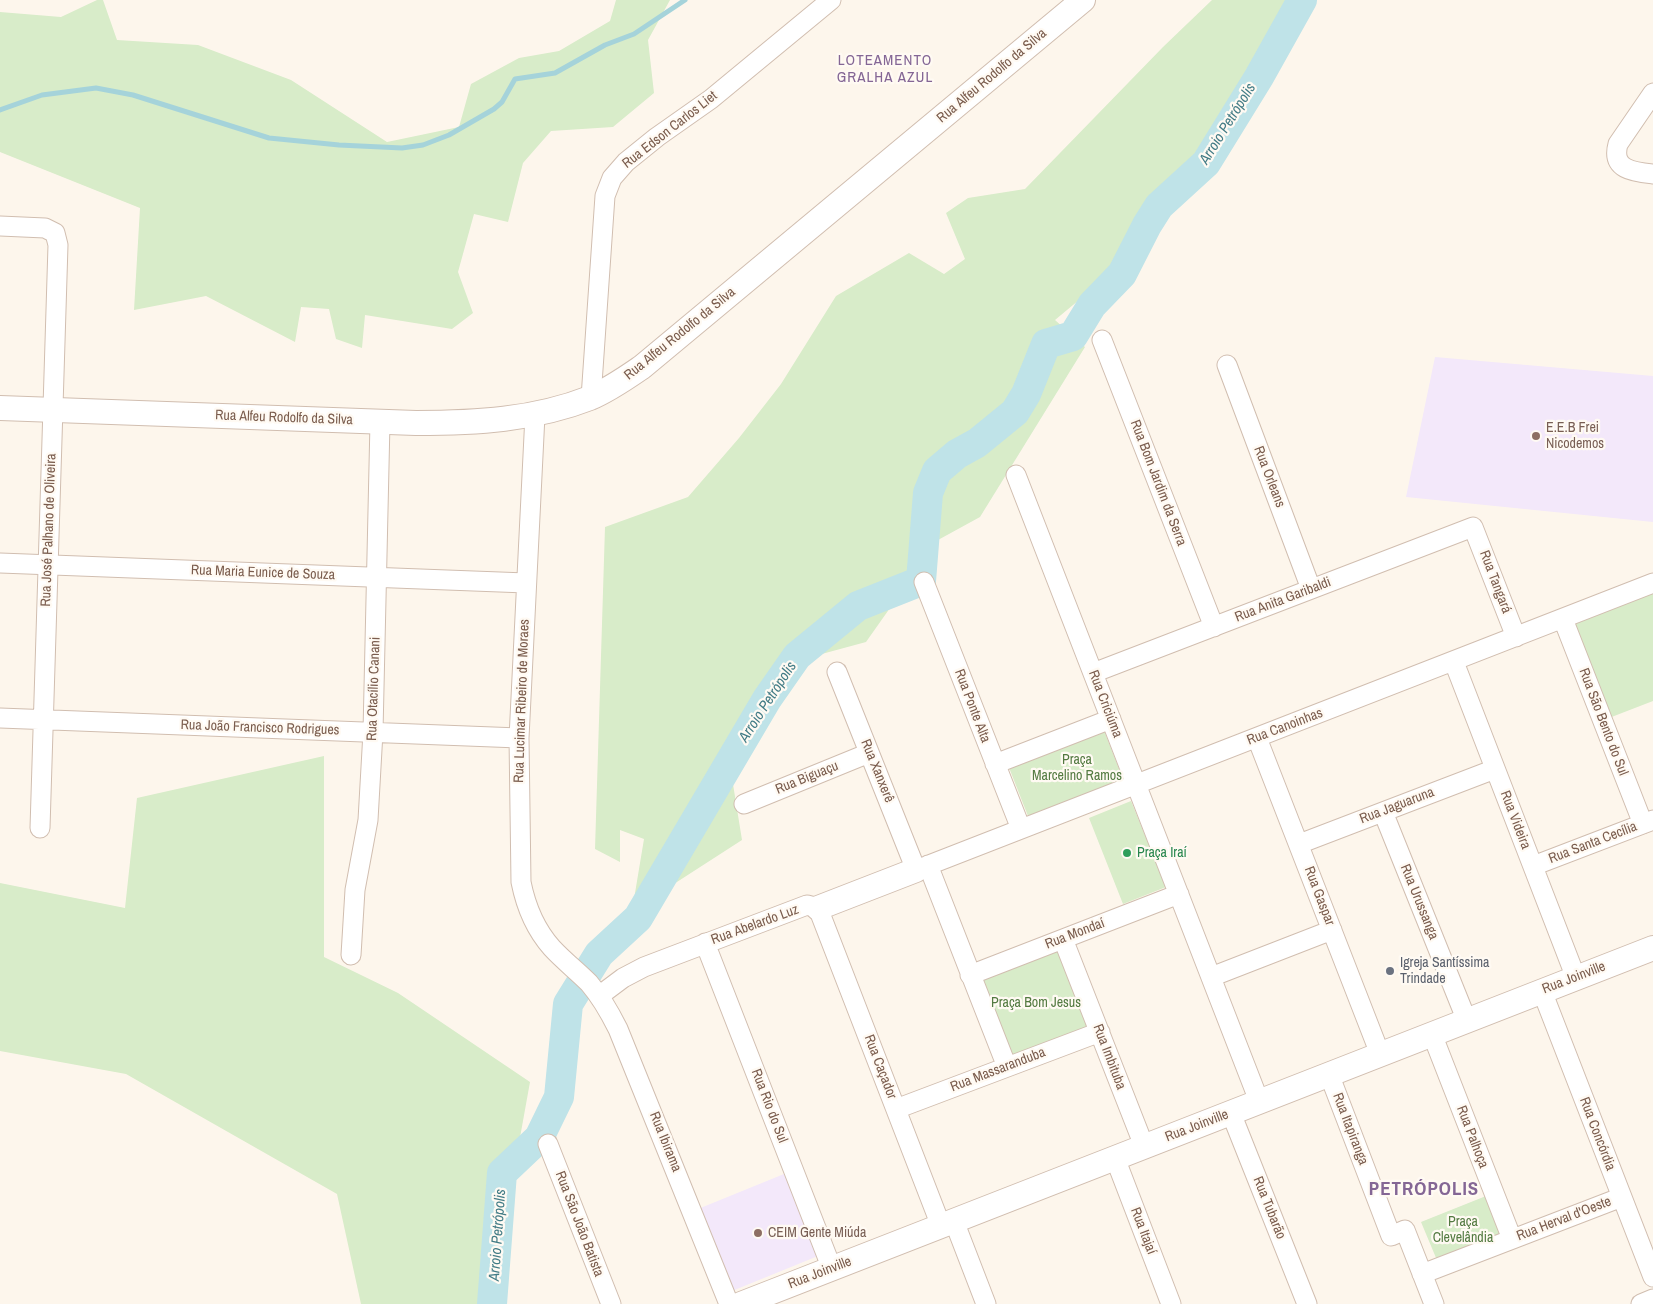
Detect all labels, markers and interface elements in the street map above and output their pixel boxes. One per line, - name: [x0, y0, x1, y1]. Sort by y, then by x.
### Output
- street label: Rua Alfeu Rodolfo da Silva: [934, 25, 1050, 127]
- district label: LOTEAMENTO GRALHA AZUL: [835, 52, 935, 87]
- water label: Arroio Petrópolis: [1196, 80, 1260, 168]
- street label: Rua Edson Carlos Liet: [619, 88, 721, 172]
- street label: Rua Alfeu Rodolfo da Silva: [621, 284, 739, 384]
- street label: Rua Alfeu Rodolfo da Silva: [215, 407, 353, 429]
- street label: Rua Bom Jardim da Serra: [1126, 418, 1190, 548]
- place label: E.E.B Frei Nicodemos: [1546, 420, 1604, 452]
- marker: E.E.B Frei Nicodemos: [1530, 430, 1542, 442]
- street label: Rua Orleans: [1250, 444, 1288, 510]
- street label: Rua José Palhano de Oliveira: [38, 453, 60, 607]
- street label: Rua Tangará: [1475, 548, 1515, 616]
- street label: Rua Maria Eunice de Souza: [191, 562, 335, 584]
- street label: Rua Anita Garibaldi: [1233, 574, 1333, 626]
- street label: Rua Lucimar Ribeiro de Moraes: [511, 619, 533, 783]
- street label: Rua Otacílio Canani: [364, 637, 384, 741]
- water label: Arroio Petrópolis: [735, 658, 801, 746]
- street label: Rua São Bento do Sul: [1575, 666, 1631, 778]
- street label: Rua Ponte Alta: [950, 667, 994, 745]
- street label: Rua Criciúma: [1084, 668, 1126, 740]
- street label: Rua Canoinhas: [1245, 705, 1325, 749]
- street label: Rua João Francisco Rodrigues: [180, 717, 340, 739]
- street label: Rua Xanxerê: [857, 737, 897, 805]
- park label: Praça Marcelino Ramos: [1032, 752, 1122, 784]
- street label: Rua Biguaçu: [773, 758, 841, 798]
- street label: Rua Jaguaruna: [1357, 784, 1437, 828]
- street label: Rua Videira: [1496, 788, 1534, 852]
- street label: Rua Santa Cecília: [1546, 818, 1640, 868]
- place label: Praça Iraí: [1137, 845, 1187, 861]
- marker: Praça Iraí: [1121, 847, 1133, 859]
- street label: Rua Urussanga: [1396, 862, 1442, 942]
- street label: Rua Gaspar: [1300, 864, 1338, 928]
- street label: Rua Abelardo Luz: [709, 901, 801, 949]
- street label: Rua Mondaí: [1043, 915, 1107, 953]
- place label: Igreja Santíssima Trindade: [1400, 955, 1489, 988]
- street label: Rua Joinville: [1540, 958, 1608, 998]
- marker: Igreja Santíssima Trindade: [1384, 965, 1396, 977]
- park label: Praça Bom Jesus: [991, 995, 1081, 1011]
- street label: Rua Imbituba: [1089, 1022, 1129, 1092]
- street label: Rua Caçador: [860, 1032, 900, 1102]
- street label: Rua Massaranduba: [948, 1044, 1048, 1096]
- street label: Rua Rio do Sul: [747, 1067, 791, 1145]
- street label: Rua Itapiranga: [1329, 1091, 1371, 1167]
- street label: Rua Concórdia: [1575, 1095, 1619, 1173]
- street label: Rua Palhoça: [1452, 1103, 1492, 1171]
- street label: Rua Joinville: [1163, 1106, 1231, 1146]
- street label: Rua Ibirama: [645, 1110, 685, 1174]
- street label: Rua São João Batista: [551, 1169, 607, 1279]
- street label: Rua Tubarão: [1249, 1174, 1289, 1242]
- district label: PETRÓPOLIS: [1368, 1179, 1480, 1201]
- water label: Arroio Petrópolis: [486, 1188, 510, 1282]
- street label: Rua Herval d'Oeste: [1514, 1193, 1614, 1245]
- street label: Rua Itajaí: [1126, 1205, 1160, 1257]
- park label: Praça Clevelândia: [1433, 1214, 1493, 1246]
- place label: CEIM Gente Miúda: [768, 1225, 866, 1241]
- marker: CEIM Gente Miúda: [752, 1227, 764, 1239]
- street label: Rua Joinville: [786, 1253, 854, 1293]

